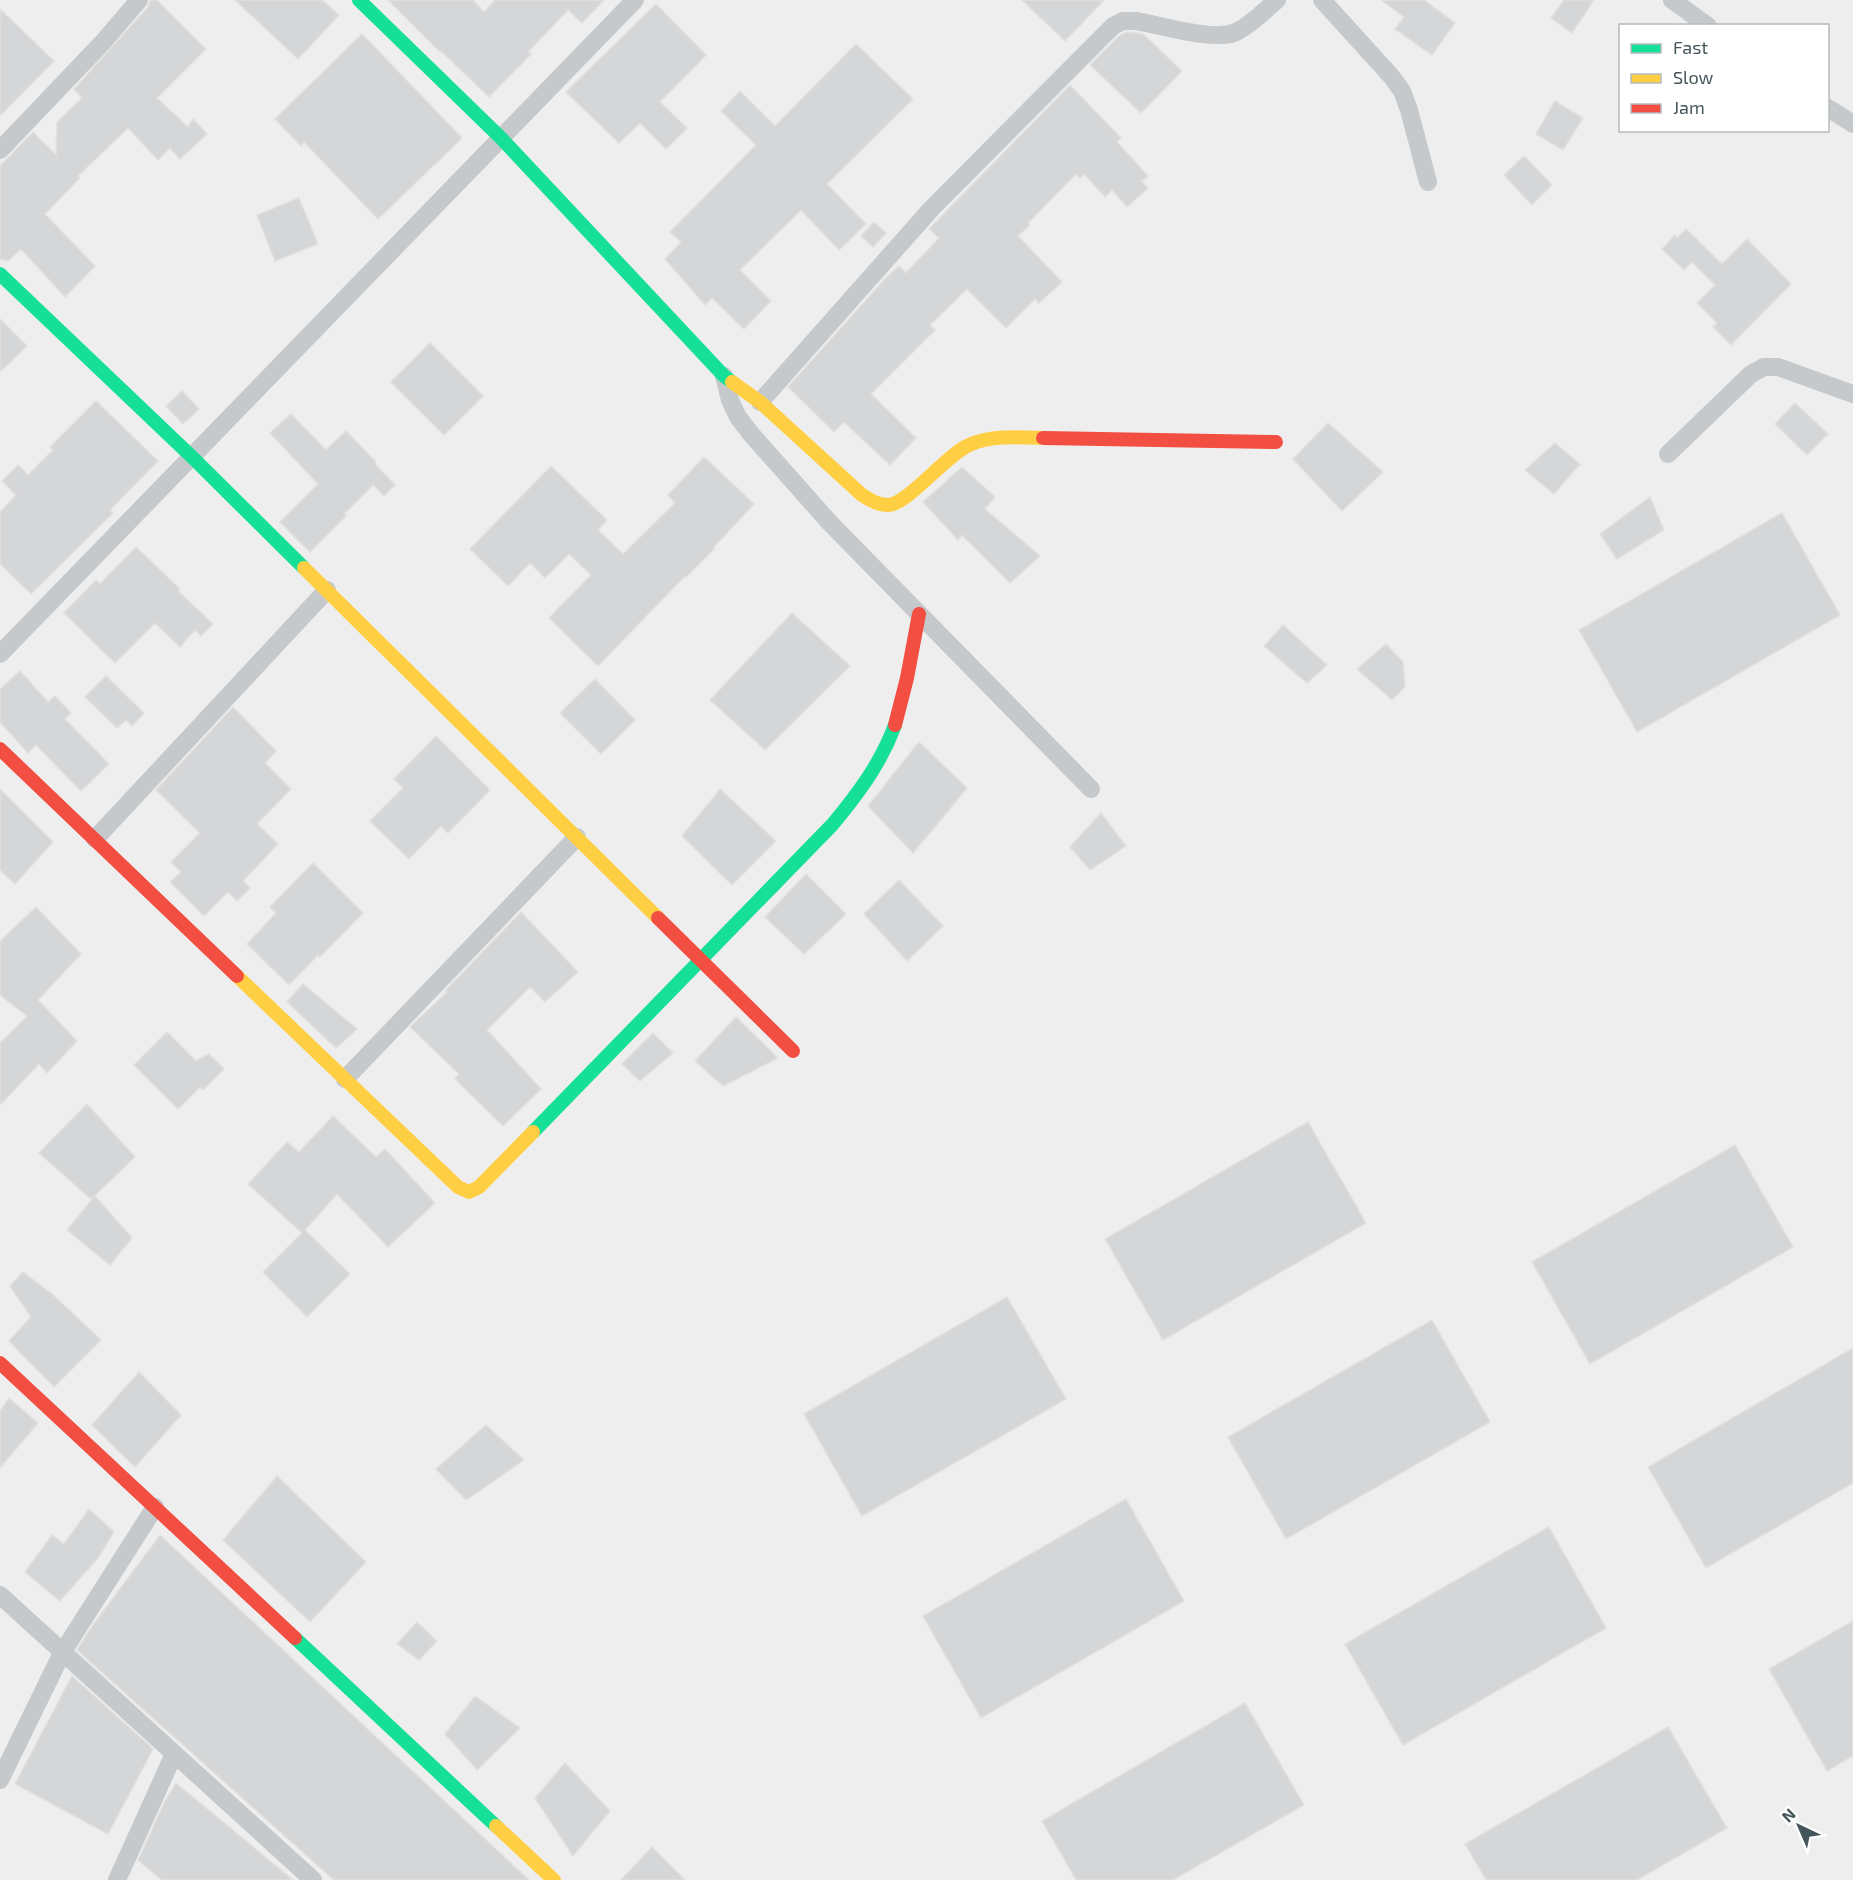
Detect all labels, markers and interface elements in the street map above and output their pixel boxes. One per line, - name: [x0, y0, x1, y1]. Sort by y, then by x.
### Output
- legend: [1619, 24, 1829, 132]
- text: Fast: [1673, 36, 1708, 58]
- text: Slow: [1673, 66, 1714, 88]
- text: Jam: [1673, 96, 1705, 118]
- north arrow: [1769, 1796, 1829, 1856]
- text: N: [1777, 1804, 1799, 1826]

